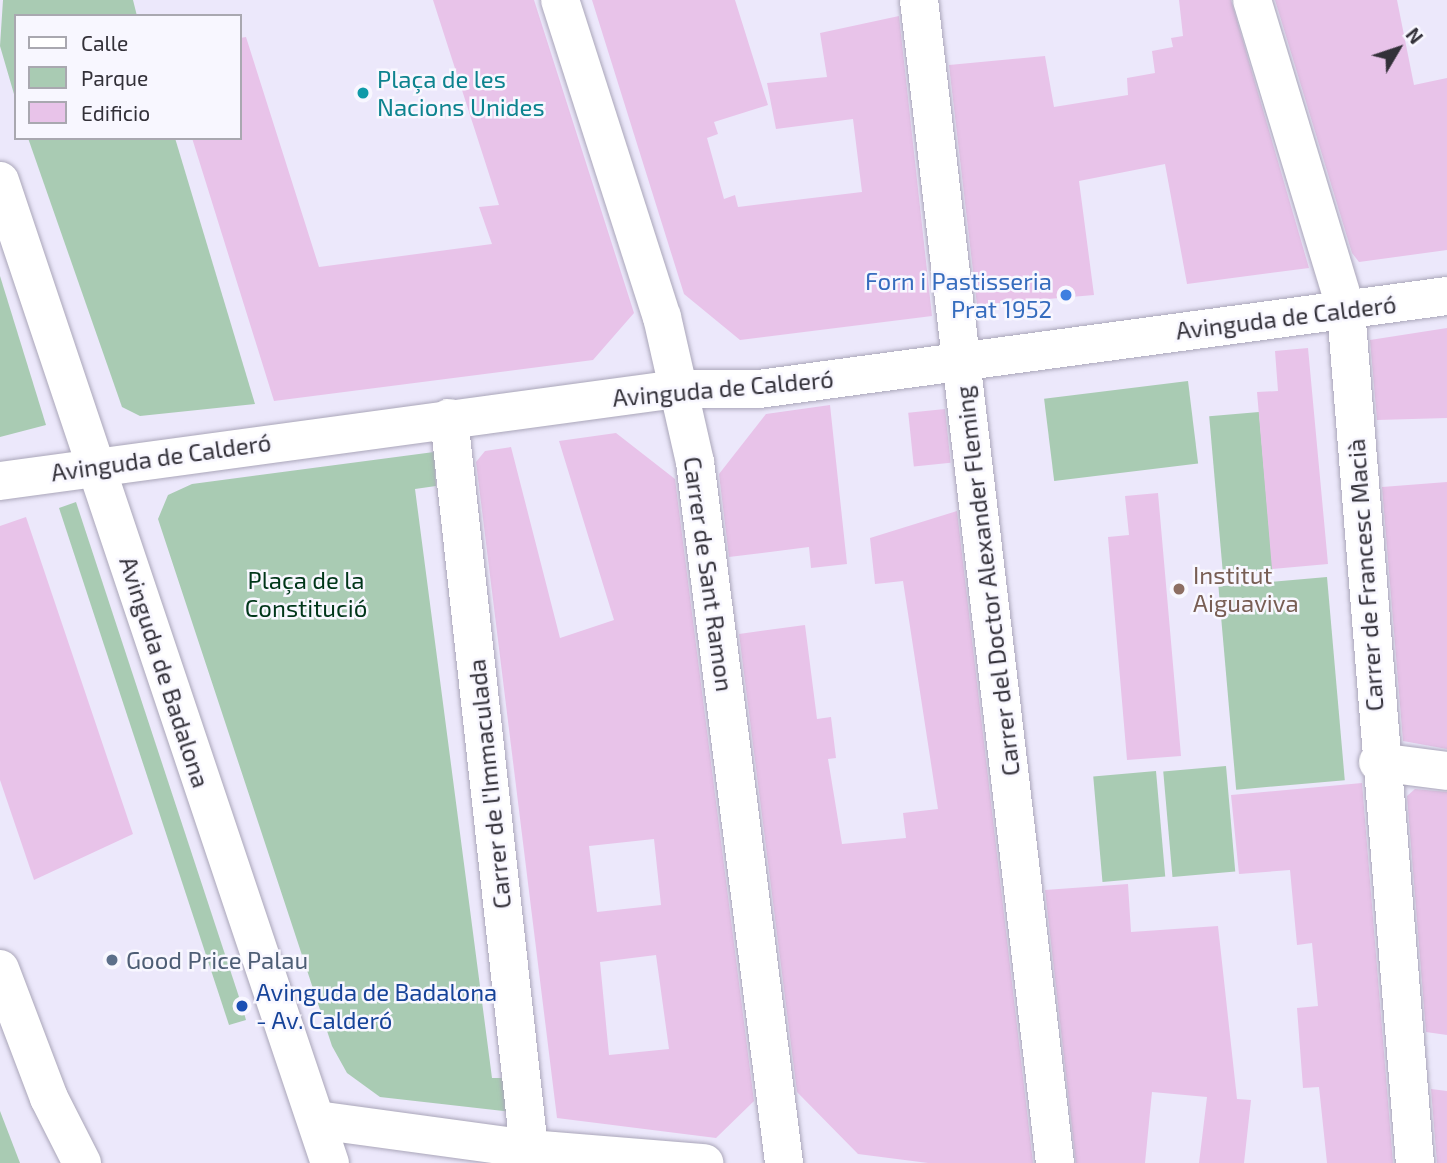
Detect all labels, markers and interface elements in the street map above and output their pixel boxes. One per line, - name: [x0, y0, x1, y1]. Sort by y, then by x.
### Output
- legend: [14, 14, 242, 140]
- north arrow: [1363, 14, 1433, 84]
- text: N: [1401, 23, 1428, 48]
- text: Calle: [81, 30, 128, 55]
- text: Parque: [81, 65, 148, 90]
- place label: Plaça de les Nacions Unides: [377, 65, 545, 121]
- marker: Plaça de les Nacions Unides: [355, 85, 371, 101]
- text: Edificio: [81, 100, 150, 125]
- place label: Forn i Pastisseria Prat 1952: [865, 267, 1052, 323]
- marker: Forn i Pastisseria Prat 1952: [1058, 287, 1074, 303]
- street label: Avinguda de Calderó: [1174, 289, 1398, 345]
- street label: Avinguda de Calderó: [611, 364, 835, 412]
- street label: Carrer del Doctor Alexander Fleming: [949, 383, 1025, 779]
- street label: Avinguda de Calderó: [49, 427, 273, 487]
- street label: Carrer de Francesc Macià: [1341, 437, 1389, 713]
- street label: Carrer de Sant Ramon: [678, 454, 740, 694]
- street label: Avinguda de Badalona: [114, 553, 216, 791]
- place label: Institut Aiguaviva: [1193, 561, 1299, 617]
- park label: Plaça de la Constitució: [245, 566, 367, 622]
- marker: Institut Aiguaviva: [1171, 581, 1187, 597]
- street label: Carrer de l'Immaculada: [462, 657, 516, 911]
- place label: Good Price Palau: [126, 946, 308, 974]
- marker: Good Price Palau: [104, 952, 120, 968]
- place label: Avinguda de Badalona - Av. Calderó: [256, 978, 497, 1034]
- marker: Avinguda de Badalona - Av. Calderó: [234, 998, 250, 1014]

